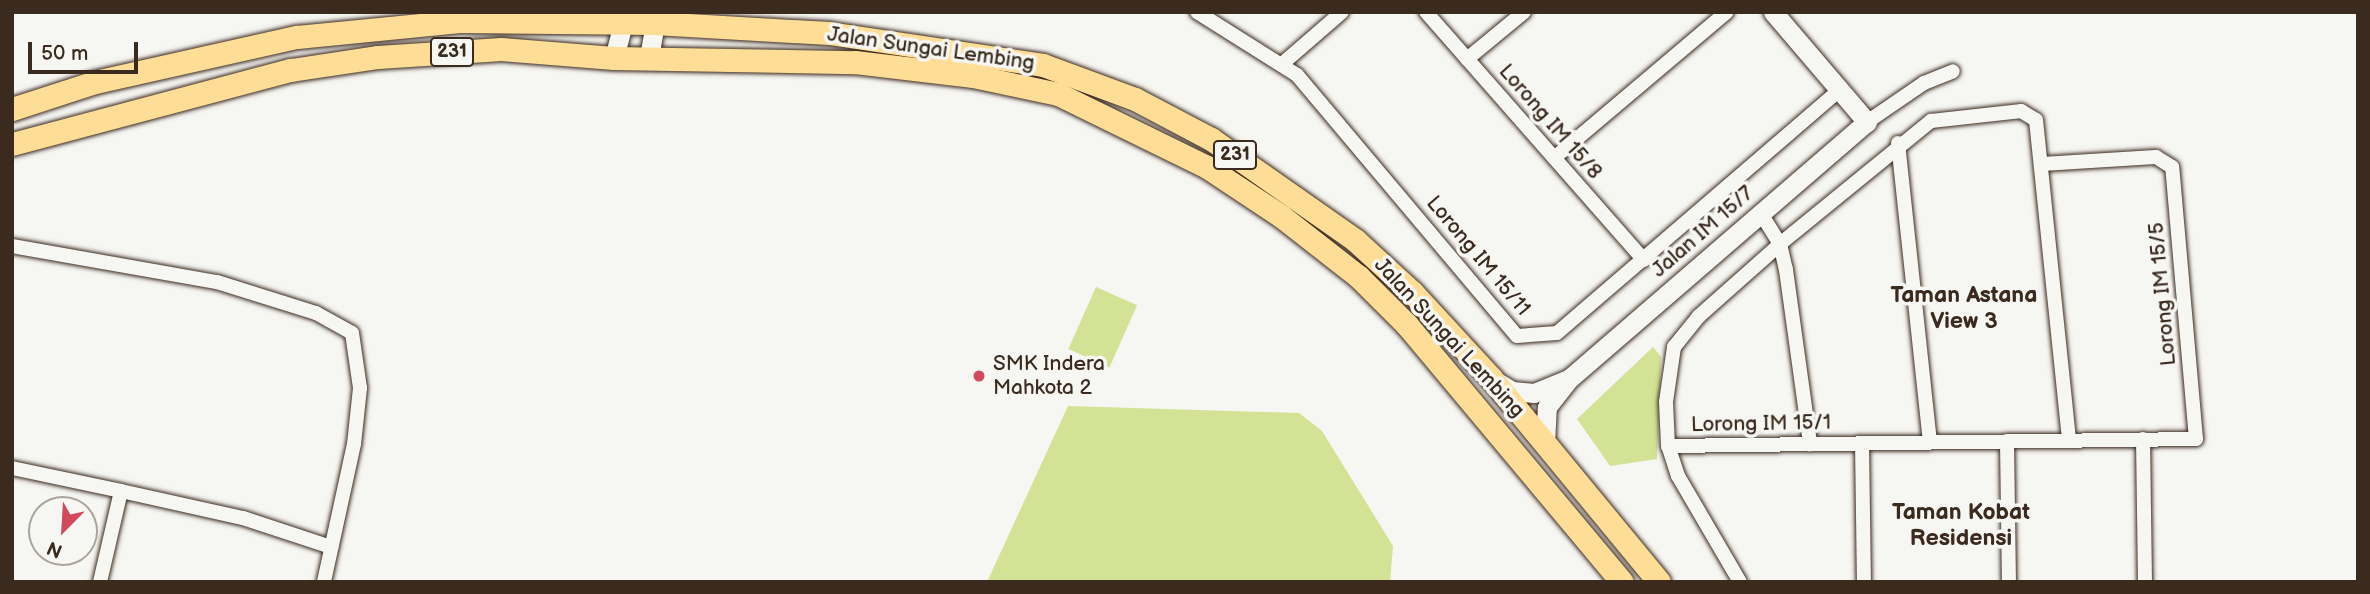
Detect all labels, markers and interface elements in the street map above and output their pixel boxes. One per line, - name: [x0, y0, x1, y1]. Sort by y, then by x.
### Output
- street label: Jalan Sungai Lembing: [826, 22, 1036, 76]
- scale bar: [32, 28, 142, 72]
- road number: 231: [429, 36, 475, 68]
- text: 50 m: [41, 41, 88, 66]
- street label: Lorong IM 15/8: [1493, 59, 1607, 185]
- road number: 231: [1212, 140, 1258, 170]
- street label: Jalan IM 15/7: [1647, 181, 1759, 283]
- street label: Lorong IM 15/11: [1421, 191, 1535, 321]
- street label: Lorong IM 15/5: [2144, 221, 2182, 367]
- street label: Jalan Sungai Lembing: [1368, 253, 1530, 423]
- district label: Taman Astana View 3: [1891, 281, 2037, 335]
- place label: SMK Indera Mahkota 2: [993, 351, 1105, 401]
- marker: SMK Indera Mahkota 2: [971, 368, 987, 384]
- street label: Lorong IM 15/1: [1691, 410, 1831, 438]
- north arrow: [28, 496, 98, 566]
- district label: Taman Kobat Residensi: [1892, 498, 2030, 552]
- text: N: [44, 535, 66, 562]

